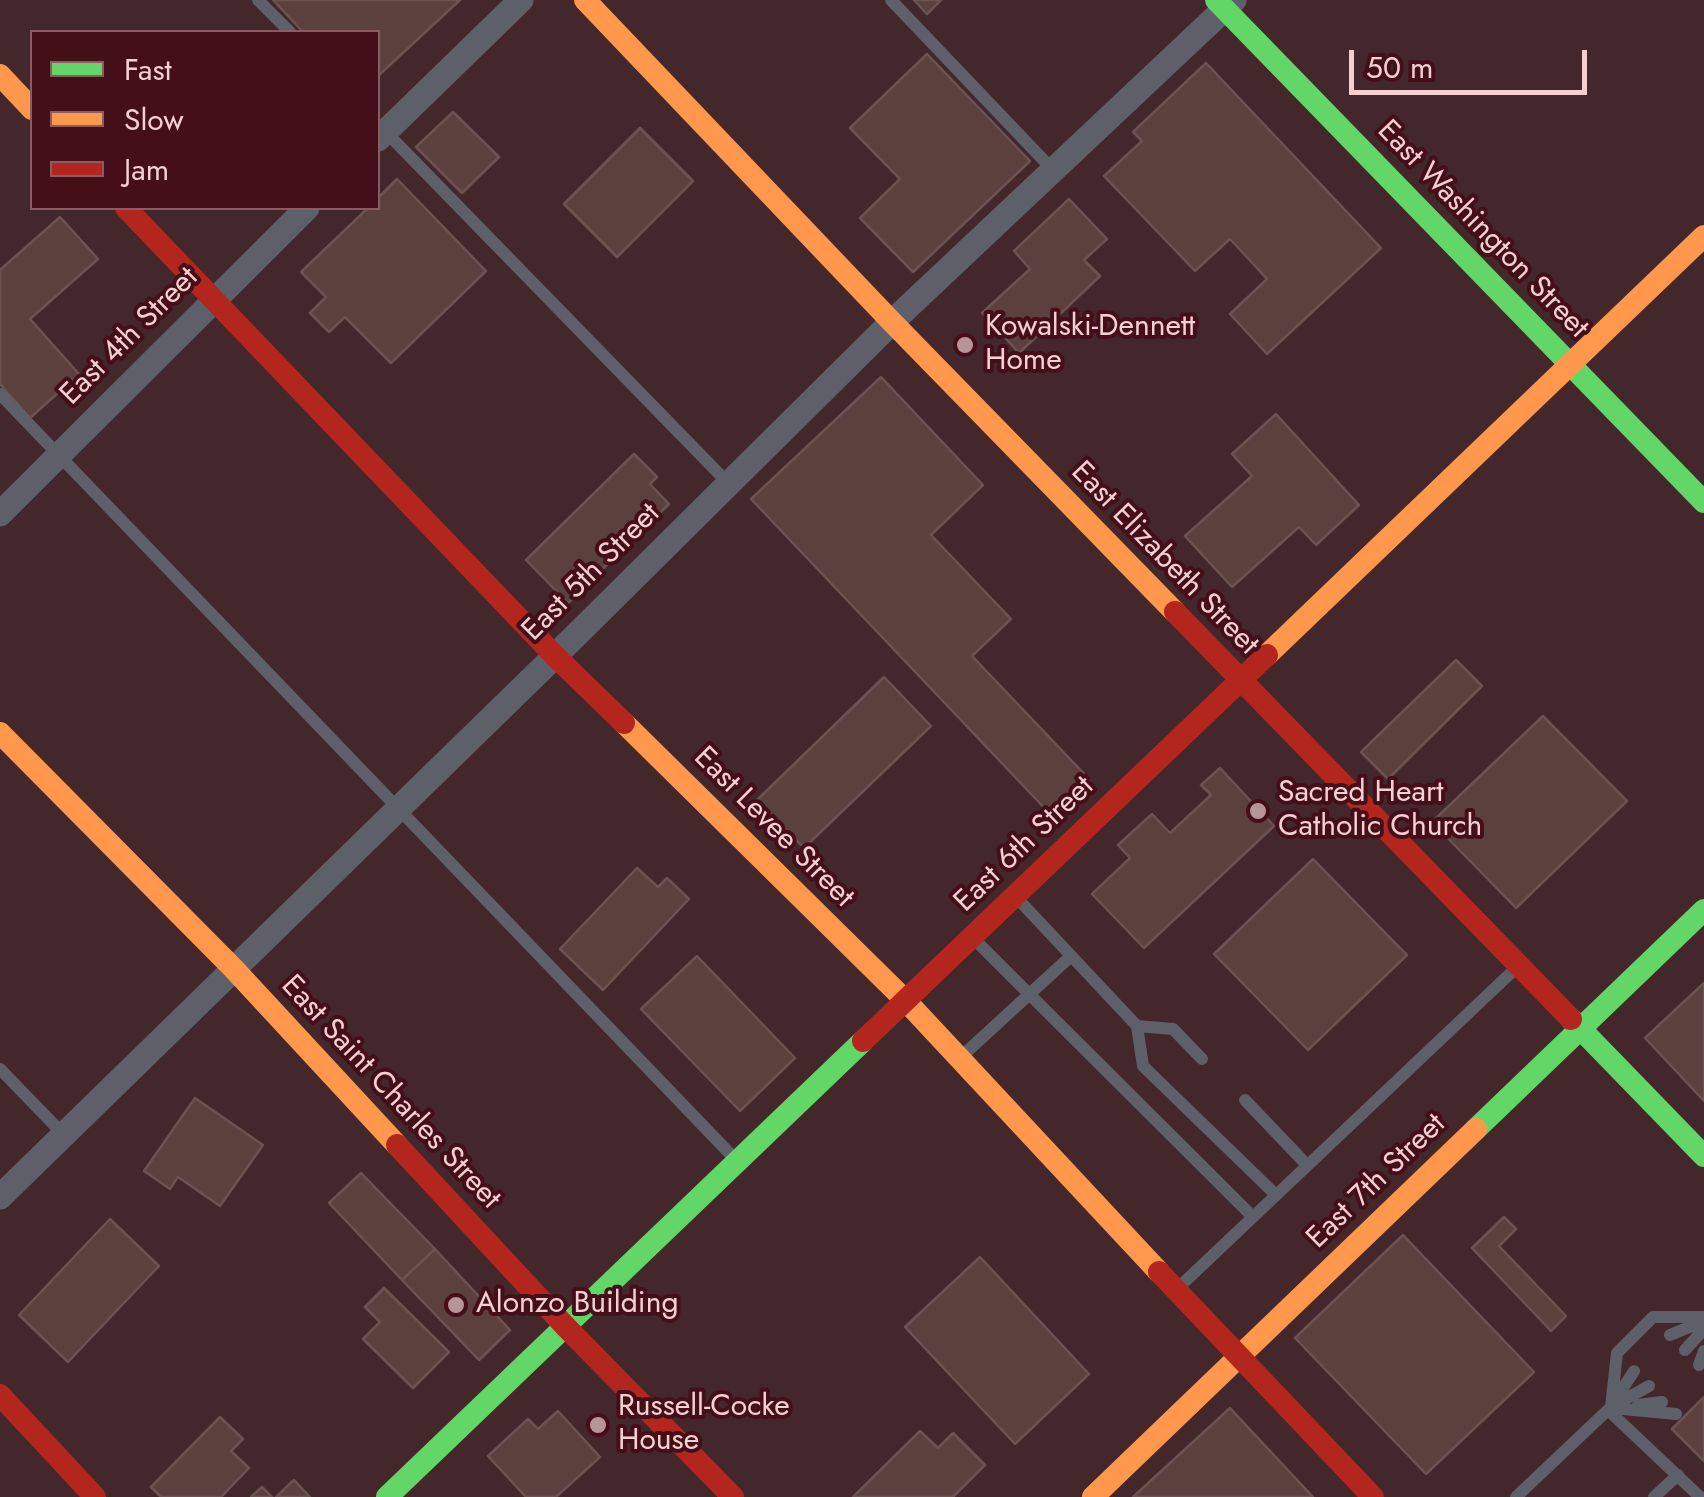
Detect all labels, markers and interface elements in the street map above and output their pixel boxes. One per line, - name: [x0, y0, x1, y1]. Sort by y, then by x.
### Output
- legend: [30, 30, 380, 210]
- scale bar: [1354, 30, 1592, 92]
- text: 50 m: [1366, 46, 1433, 89]
- text: Fast: [124, 48, 172, 91]
- text: Slow: [124, 98, 184, 141]
- street label: East Washington Street: [1369, 114, 1595, 346]
- text: Jam: [124, 148, 169, 191]
- street label: East 4th Street: [54, 261, 206, 413]
- place label: Kowalski-Dennett Home: [985, 310, 1195, 380]
- marker: Kowalski-Dennett Home: [954, 334, 976, 356]
- street label: East Elizabeth Street: [1063, 455, 1265, 663]
- street label: East 5th Street: [516, 497, 668, 649]
- street label: East Levee Street: [685, 740, 861, 916]
- street label: East 6th Street: [948, 770, 1102, 920]
- place label: Sacred Heart Catholic Church: [1278, 776, 1482, 846]
- marker: Sacred Heart Catholic Church: [1247, 800, 1269, 822]
- street label: East Saint Charles Street: [273, 969, 507, 1217]
- street label: East 7th Street: [1300, 1107, 1454, 1257]
- place label: Alonzo Building: [476, 1287, 678, 1323]
- marker: Alonzo Building: [445, 1294, 467, 1316]
- place label: Russell-Cocke House: [618, 1390, 790, 1460]
- marker: Russell-Cocke House: [587, 1414, 609, 1436]

